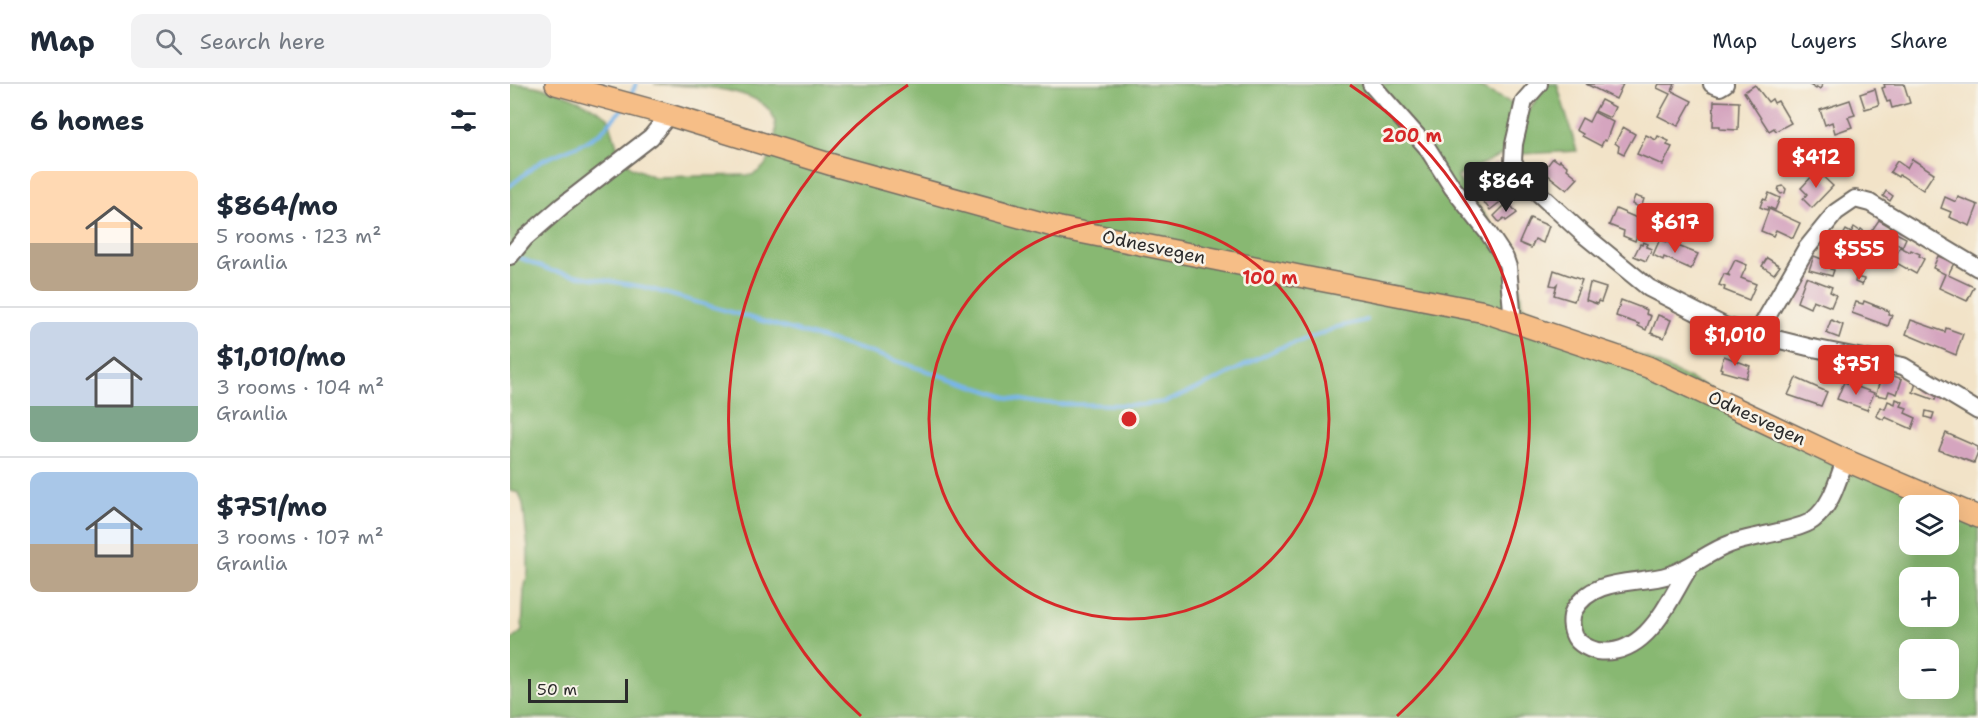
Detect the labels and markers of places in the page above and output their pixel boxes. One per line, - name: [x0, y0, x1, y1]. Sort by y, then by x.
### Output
- pin: $412: [1780, 138, 1852, 189]
- pin: $864: [1470, 162, 1542, 213]
- pin: $617: [1639, 203, 1711, 254]
- pin: $555: [1823, 230, 1895, 281]
- pin: $1,010: [1686, 316, 1784, 367]
- pin: $751: [1820, 345, 1892, 396]
- centre of rings: [1119, 409, 1139, 429]

